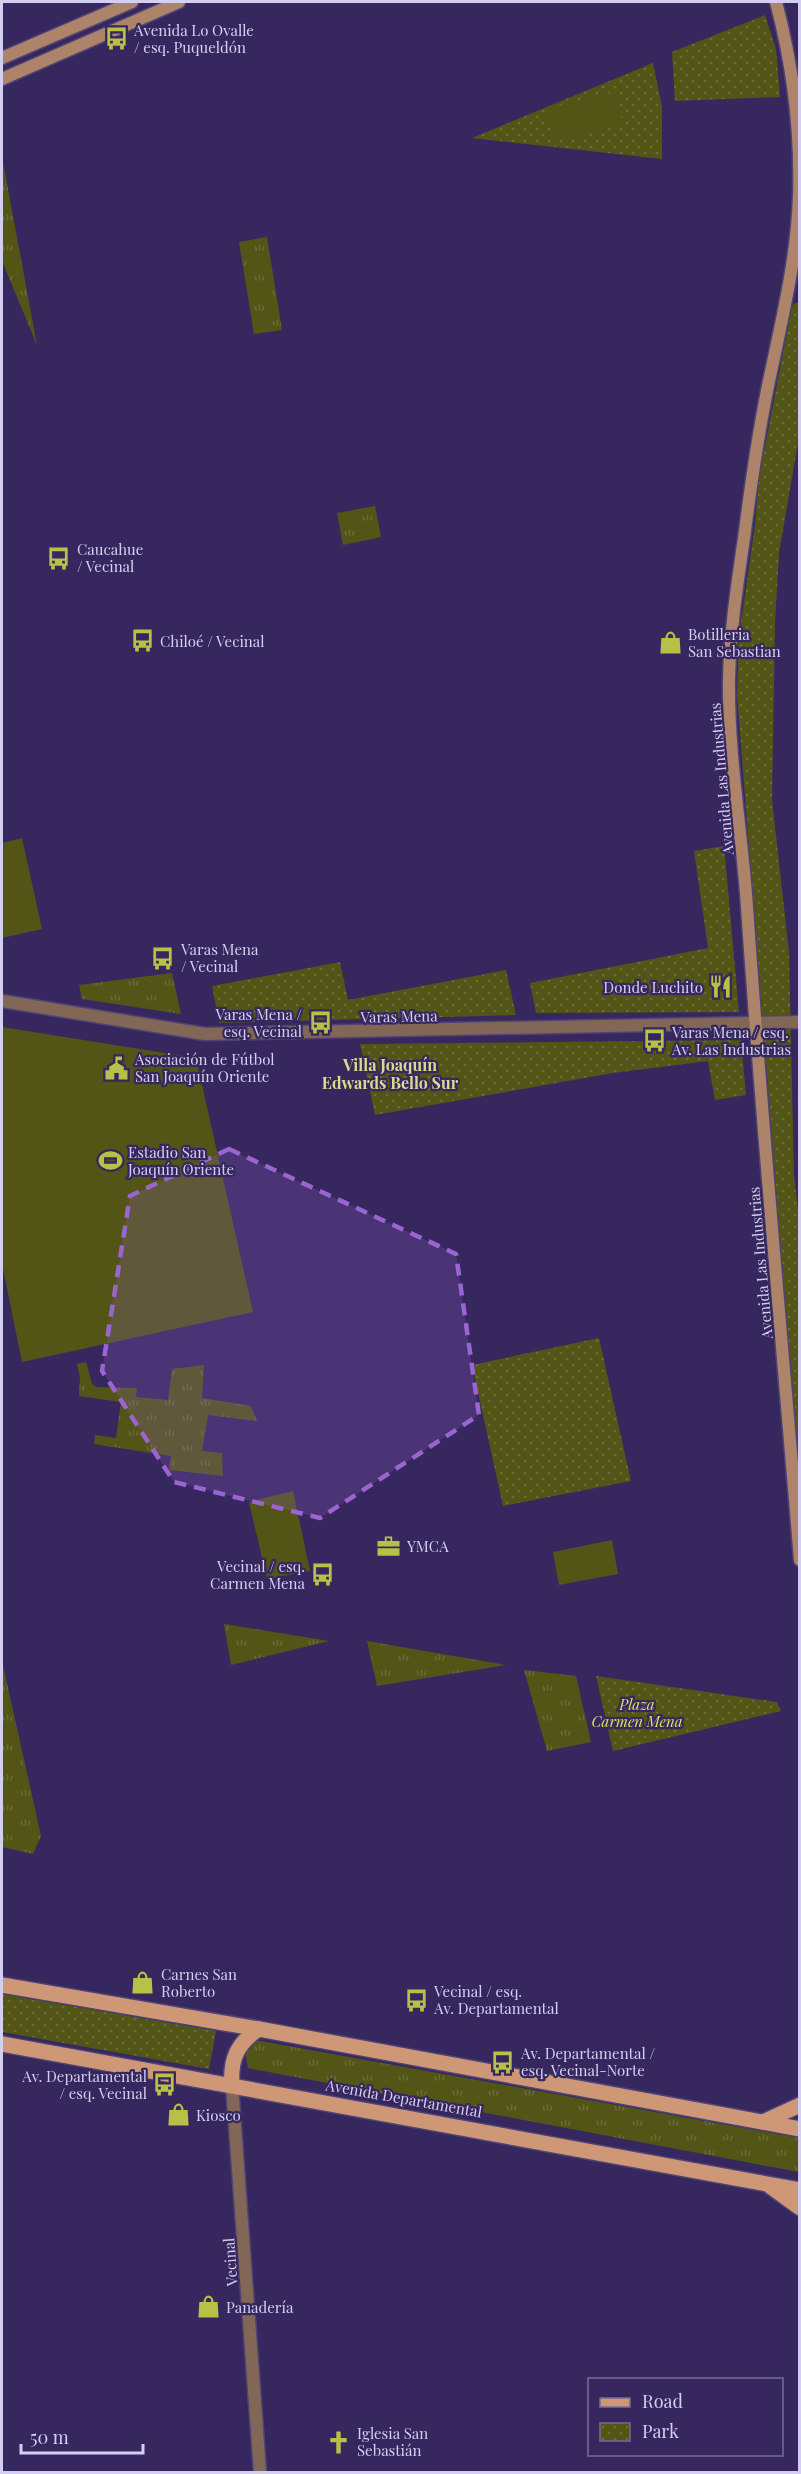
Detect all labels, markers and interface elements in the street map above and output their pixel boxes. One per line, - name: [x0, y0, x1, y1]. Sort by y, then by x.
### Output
- place label: Avenida Lo Ovalle / esq. Puqueldón: [133, 20, 254, 57]
- bus stop icon: Avenida Lo Ovalle / esq. Puqueldón: [103, 26, 129, 52]
- place label: Caucahue / Vecinal: [77, 539, 143, 576]
- bus stop icon: Caucahue / Vecinal: [46, 545, 72, 571]
- place label: Botilleria San Sebastian: [688, 624, 781, 661]
- bus stop icon: Chiloé / Vecinal: [129, 628, 155, 654]
- shop icon: Botilleria San Sebastian: [657, 630, 683, 656]
- place label: Chiloé / Vecinal: [160, 631, 265, 651]
- street label: Avenida Las Industrias: [704, 702, 738, 857]
- place label: Varas Mena / Vecinal: [180, 939, 259, 976]
- bus stop icon: Varas Mena / Vecinal: [150, 945, 176, 971]
- restaurant icon: Donde Luchito: [708, 974, 734, 1000]
- place label: Donde Luchito: [603, 977, 703, 997]
- place label: Varas Mena / esq. Vecinal: [214, 1004, 302, 1041]
- street label: Varas Mena: [359, 1005, 438, 1027]
- bus stop icon: Varas Mena / esq. Vecinal: [307, 1010, 333, 1036]
- place label: Varas Mena / esq. Av. Las Industrias: [671, 1022, 791, 1059]
- bus stop icon: Varas Mena / esq. Av. Las Industrias: [641, 1028, 667, 1054]
- place label: Asociación de Fútbol San Joaquín Oriente: [134, 1049, 275, 1086]
- district label: Villa Joaquín Edwards Bello Sur: [322, 1054, 459, 1093]
- public building icon: Asociación de Fútbol San Joaquín Oriente: [104, 1055, 130, 1081]
- place label: Estadio San Joaquín Oriente: [127, 1142, 234, 1179]
- sports icon: Estadio San Joaquín Oriente: [97, 1148, 123, 1174]
- street label: Avenida Las Industrias: [743, 1186, 777, 1341]
- office icon: YMCA: [376, 1533, 402, 1559]
- place label: YMCA: [406, 1536, 449, 1556]
- place label: Vecinal / esq. Carmen Mena: [210, 1556, 306, 1593]
- bus stop icon: Vecinal / esq. Carmen Mena: [310, 1562, 336, 1588]
- park label: Plaza Carmen Mena: [592, 1694, 683, 1731]
- place label: Carnes San Roberto: [161, 1964, 237, 2001]
- shop icon: Carnes San Roberto: [130, 1970, 156, 1996]
- place label: Vecinal / esq. Av. Departamental: [433, 1981, 559, 2018]
- bus stop icon: Vecinal / esq. Av. Departamental: [403, 1987, 429, 2013]
- place label: Av. Departamental / esq. Vecinal-Norte: [520, 2043, 655, 2080]
- bus stop icon: Av. Departamental / esq. Vecinal-Norte: [490, 2049, 516, 2075]
- place label: Av. Departamental / esq. Vecinal: [21, 2066, 147, 2103]
- bus stop icon: Av. Departamental / esq. Vecinal: [152, 2072, 178, 2098]
- street label: Avenida Departamental: [323, 2074, 484, 2122]
- shop icon: Kiosco: [165, 2102, 191, 2128]
- place label: Kiosco: [196, 2105, 241, 2125]
- street label: Vecinal: [218, 2237, 242, 2288]
- shop icon: Panadería: [195, 2294, 221, 2320]
- place label: Panadería: [226, 2297, 294, 2317]
- legend: [588, 2378, 783, 2456]
- text: Road: [642, 2389, 683, 2413]
- scale bar: [21, 2417, 142, 2455]
- text: Park: [642, 2419, 679, 2443]
- place label: Iglesia San Sebastián: [357, 2423, 428, 2460]
- text: 50 m: [30, 2425, 69, 2449]
- church icon: Iglesia San Sebastián: [326, 2429, 352, 2455]

